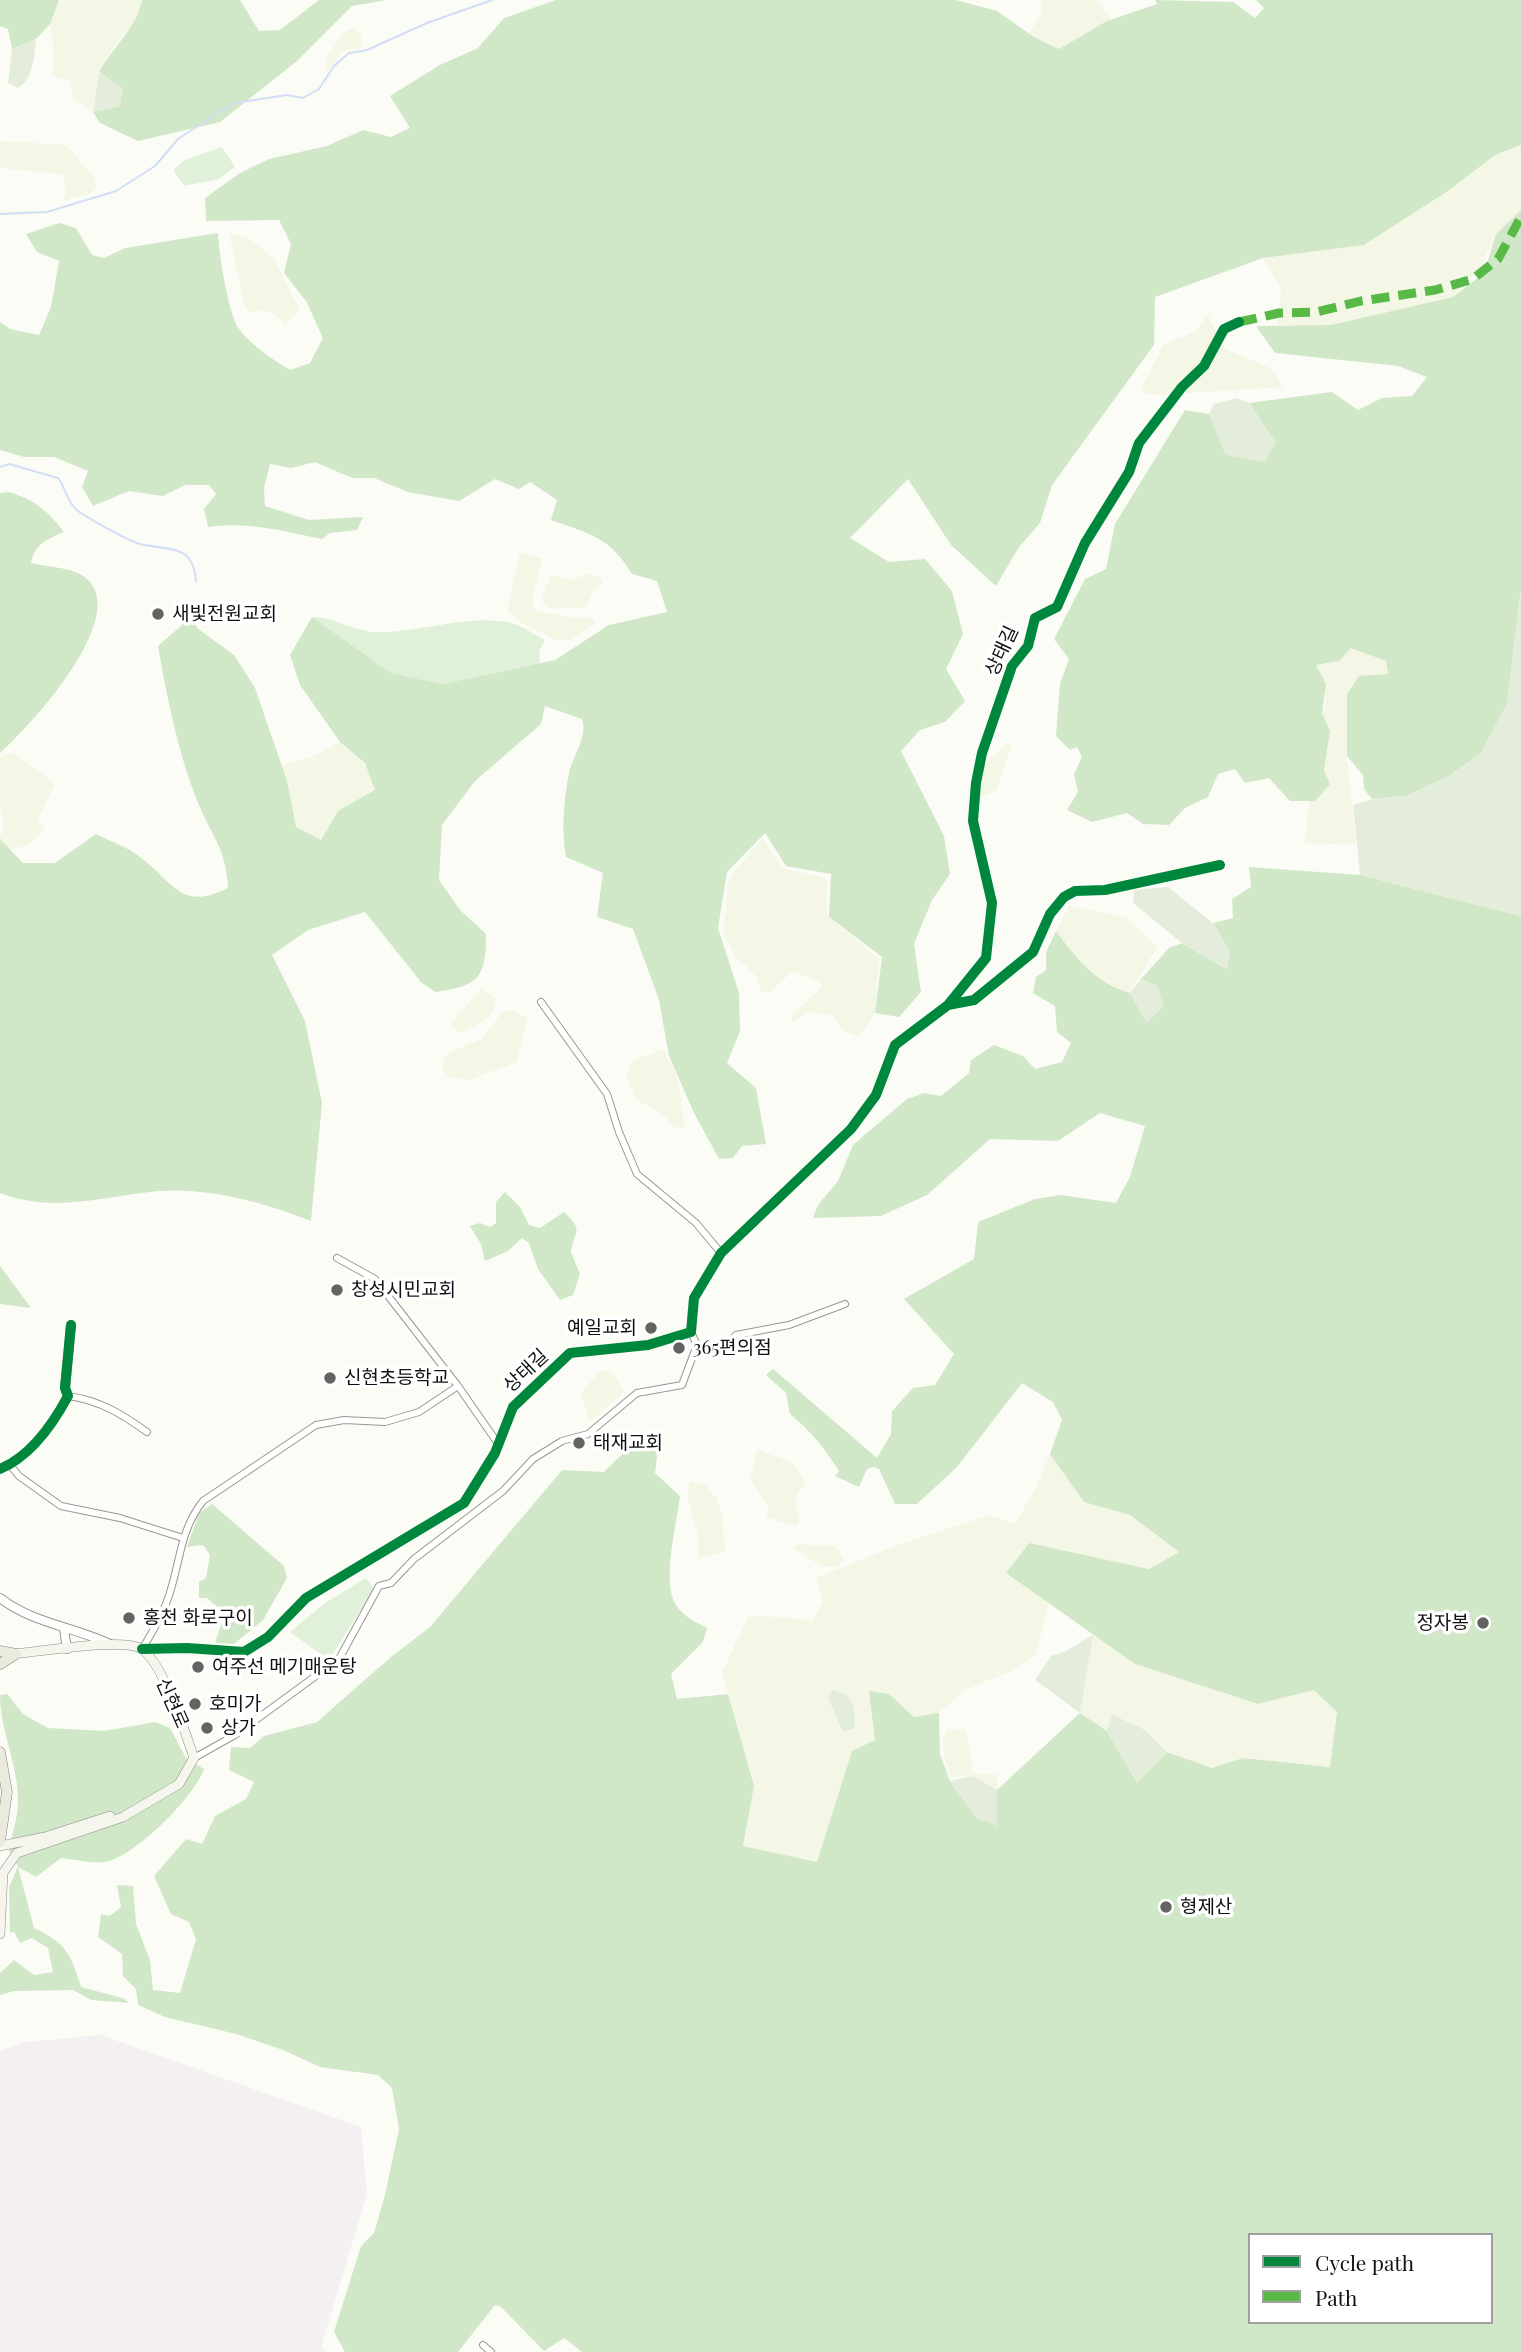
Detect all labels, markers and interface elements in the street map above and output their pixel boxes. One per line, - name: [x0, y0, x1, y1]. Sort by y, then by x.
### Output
- place label: 새빛전원교회: [172, 603, 277, 625]
- marker: 새빛전원교회: [150, 606, 166, 622]
- street label: 상태길: [981, 622, 1023, 680]
- place label: 창성시민교회: [351, 1279, 456, 1301]
- marker: 창성시민교회: [329, 1282, 345, 1298]
- place label: 예일교회: [567, 1317, 637, 1339]
- marker: 예일교회: [643, 1320, 659, 1336]
- place label: 365편의점: [693, 1337, 772, 1359]
- marker: 365편의점: [671, 1340, 687, 1356]
- street label: 상태길: [499, 1345, 553, 1397]
- place label: 신현초등학교: [344, 1367, 449, 1389]
- marker: 신현초등학교: [322, 1370, 338, 1386]
- place label: 태재교회: [593, 1432, 663, 1454]
- marker: 태재교회: [571, 1435, 587, 1451]
- place label: 홍천 화로구이: [143, 1607, 253, 1629]
- marker: 홍천 화로구이: [121, 1610, 137, 1626]
- place label: 정자봉: [1417, 1612, 1469, 1634]
- marker: 정자봉: [1475, 1615, 1491, 1631]
- place label: 여주선 메기매운탕: [212, 1656, 357, 1678]
- marker: 여주선 메기매운탕: [190, 1659, 206, 1675]
- street label: 신현로: [151, 1674, 193, 1732]
- place label: 호미가: [209, 1693, 261, 1715]
- marker: 호미가: [187, 1696, 203, 1712]
- place label: 상가: [221, 1717, 256, 1739]
- marker: 상가: [199, 1720, 215, 1736]
- place label: 형제산: [1180, 1896, 1232, 1918]
- marker: 형제산: [1158, 1899, 1174, 1915]
- legend: [1248, 2233, 1493, 2324]
- text: Cycle path: [1315, 2248, 1414, 2276]
- text: Path: [1315, 2283, 1357, 2311]

